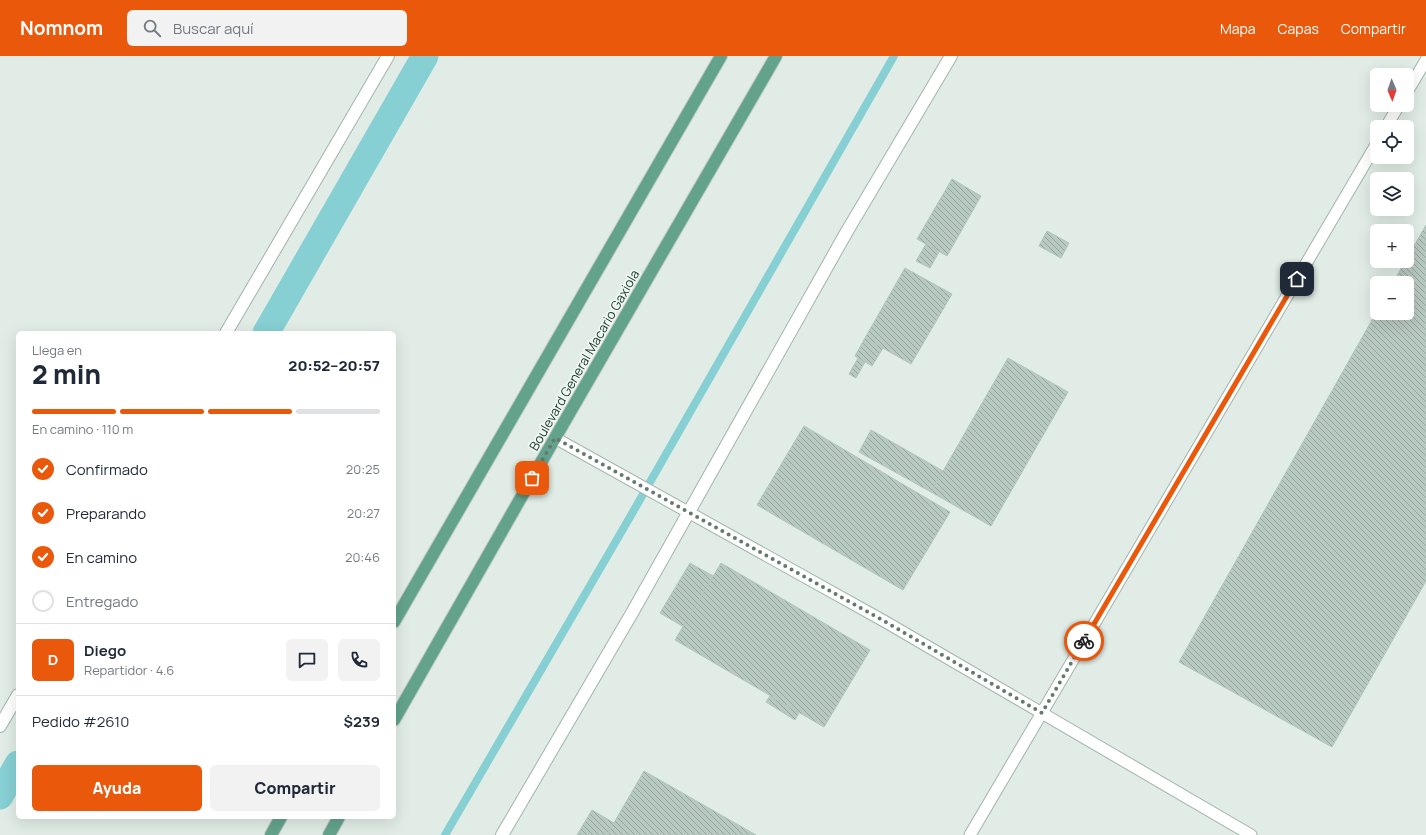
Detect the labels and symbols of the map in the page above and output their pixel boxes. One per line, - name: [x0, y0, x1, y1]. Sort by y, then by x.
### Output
- north arrow: [1370, 68, 1414, 112]
- pin: [1280, 262, 1314, 296]
- street label: Boulevard General Macario Gaxiola: [525, 266, 643, 454]
- pin: [515, 461, 549, 495]
- courier: [1064, 621, 1104, 661]

